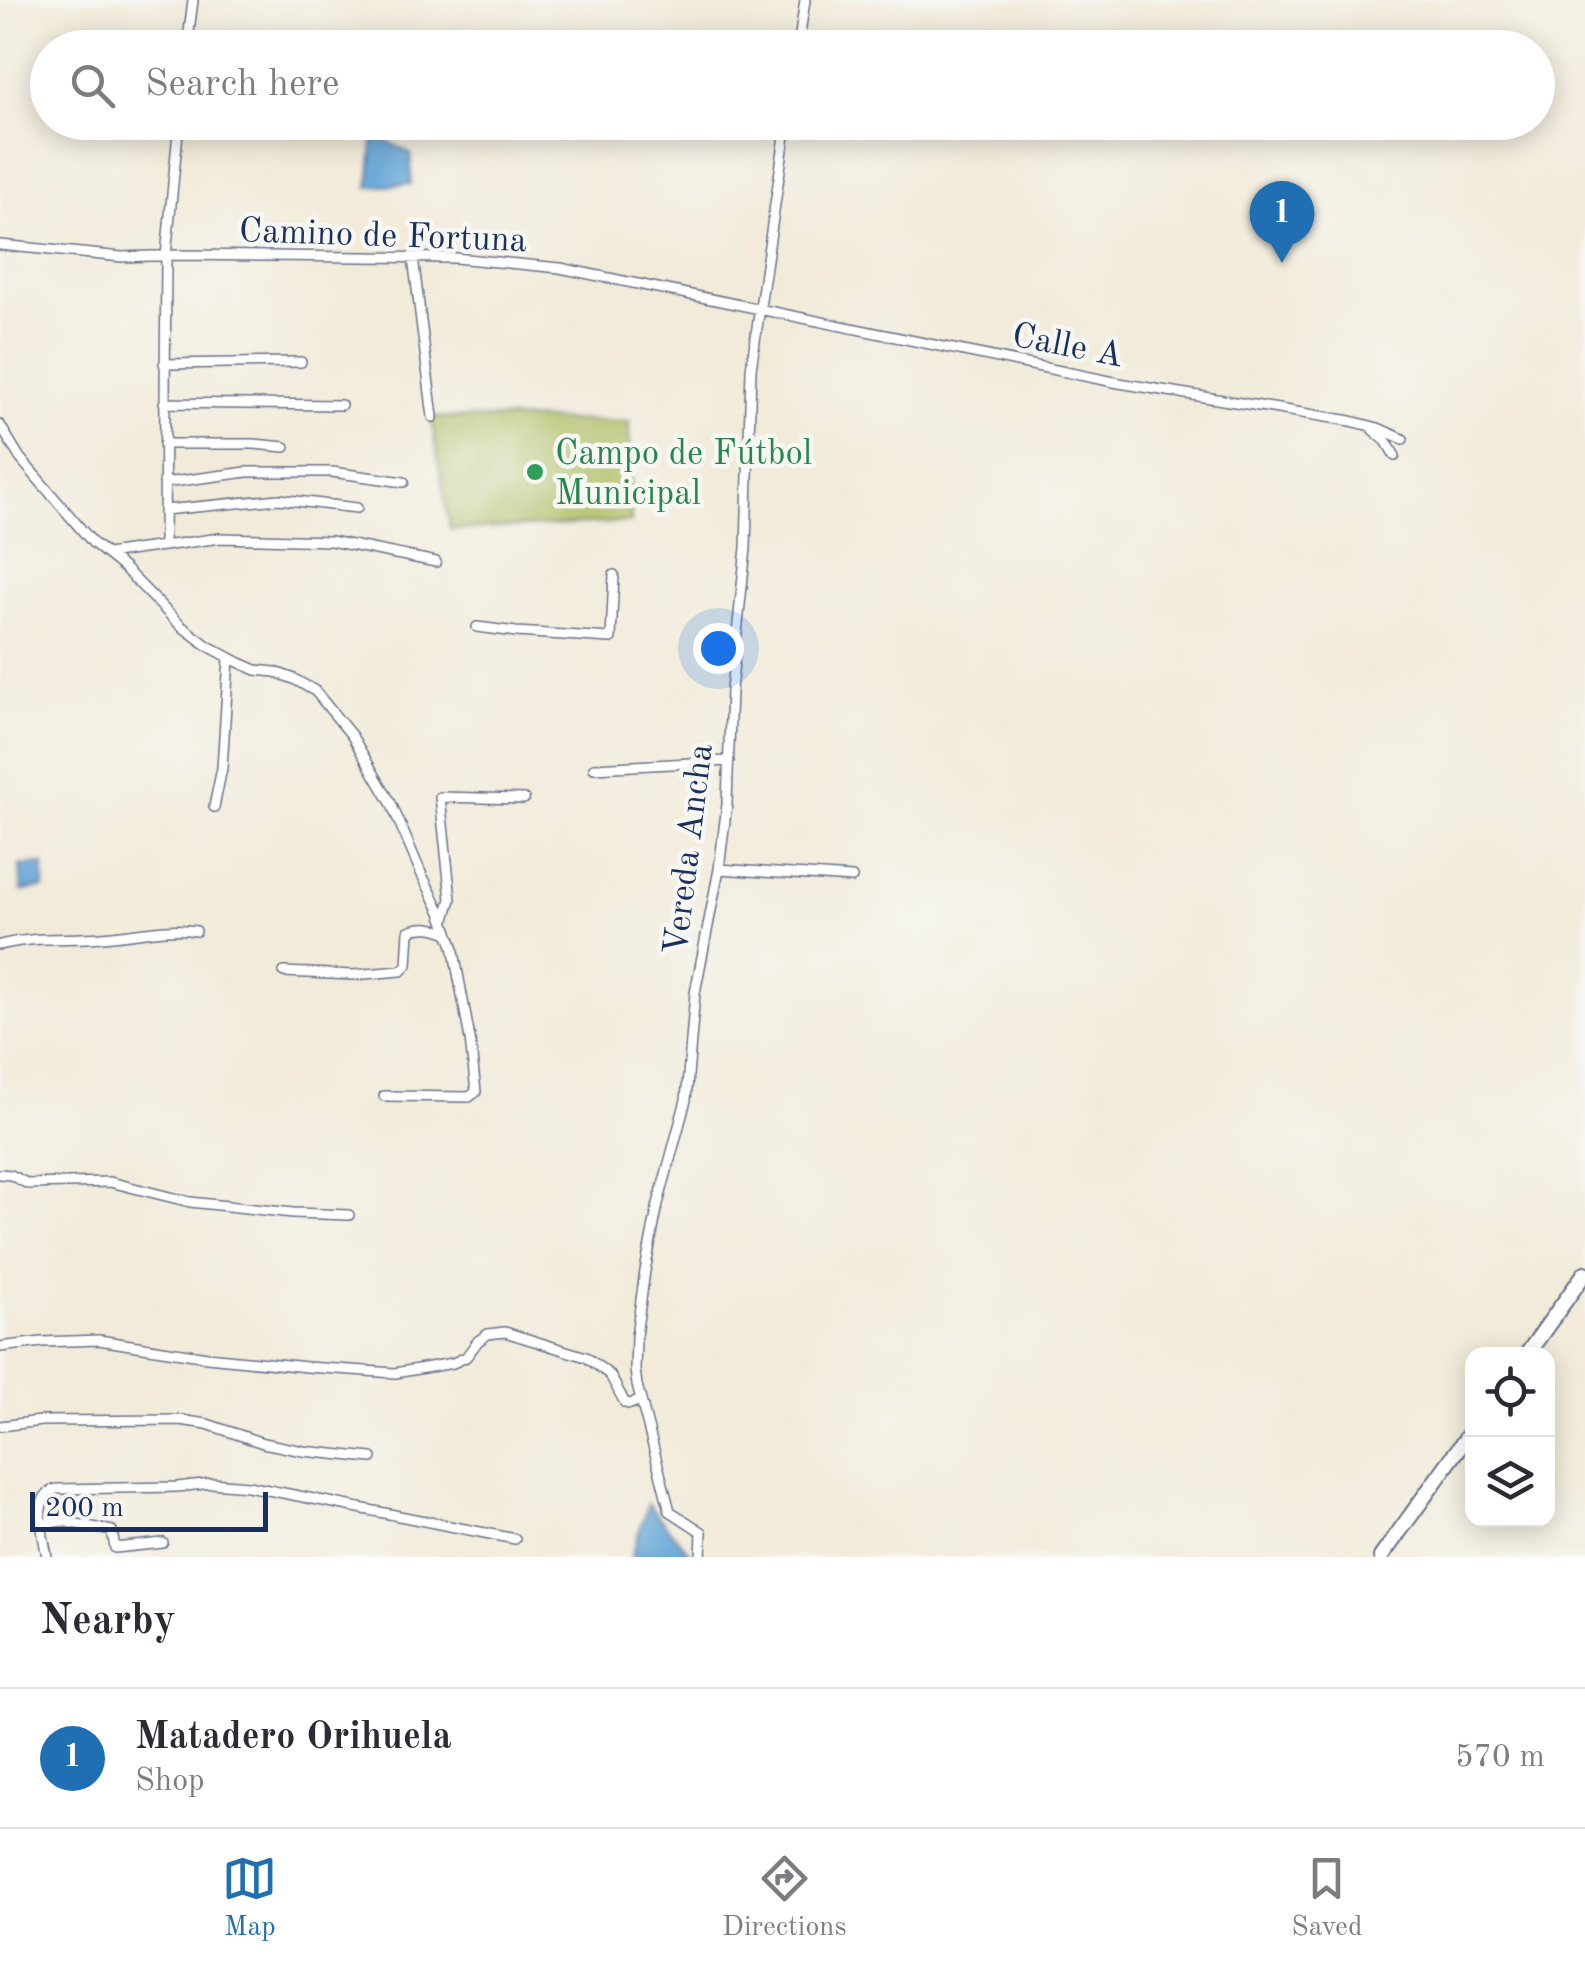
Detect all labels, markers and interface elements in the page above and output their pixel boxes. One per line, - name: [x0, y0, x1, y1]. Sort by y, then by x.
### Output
- search box: [30, 30, 1555, 140]
- icon: search: [65, 58, 120, 113]
- text: Search here: [145, 66, 340, 104]
- pin: 1: [1250, 180, 1314, 263]
- street label: Camino de Fortuna: [238, 214, 528, 259]
- street label: Calle A: [1009, 319, 1126, 374]
- place label: Campo de Fútbol Municipal: [555, 437, 812, 512]
- marker: Campo de Fútbol Municipal: [524, 461, 546, 483]
- your location: [693, 623, 744, 674]
- street label: Vereda Ancha: [659, 742, 720, 957]
- map controls: [1465, 1347, 1555, 1527]
- button: locate: [1465, 1347, 1555, 1437]
- button: layers: [1465, 1437, 1555, 1527]
- scale bar: [30, 1487, 268, 1532]
- text: 200 m: [45, 1495, 124, 1523]
- text: Nearby: [40, 1601, 176, 1643]
- text: Matadero Orihuela: [135, 1719, 452, 1757]
- text: 1: [63, 1742, 82, 1774]
- text: 570 m: [1455, 1742, 1545, 1774]
- text: Shop: [135, 1766, 205, 1798]
- tab: Map: [222, 1851, 277, 1946]
- tab: Directions: [722, 1851, 847, 1946]
- tab: Saved: [1291, 1851, 1363, 1946]

